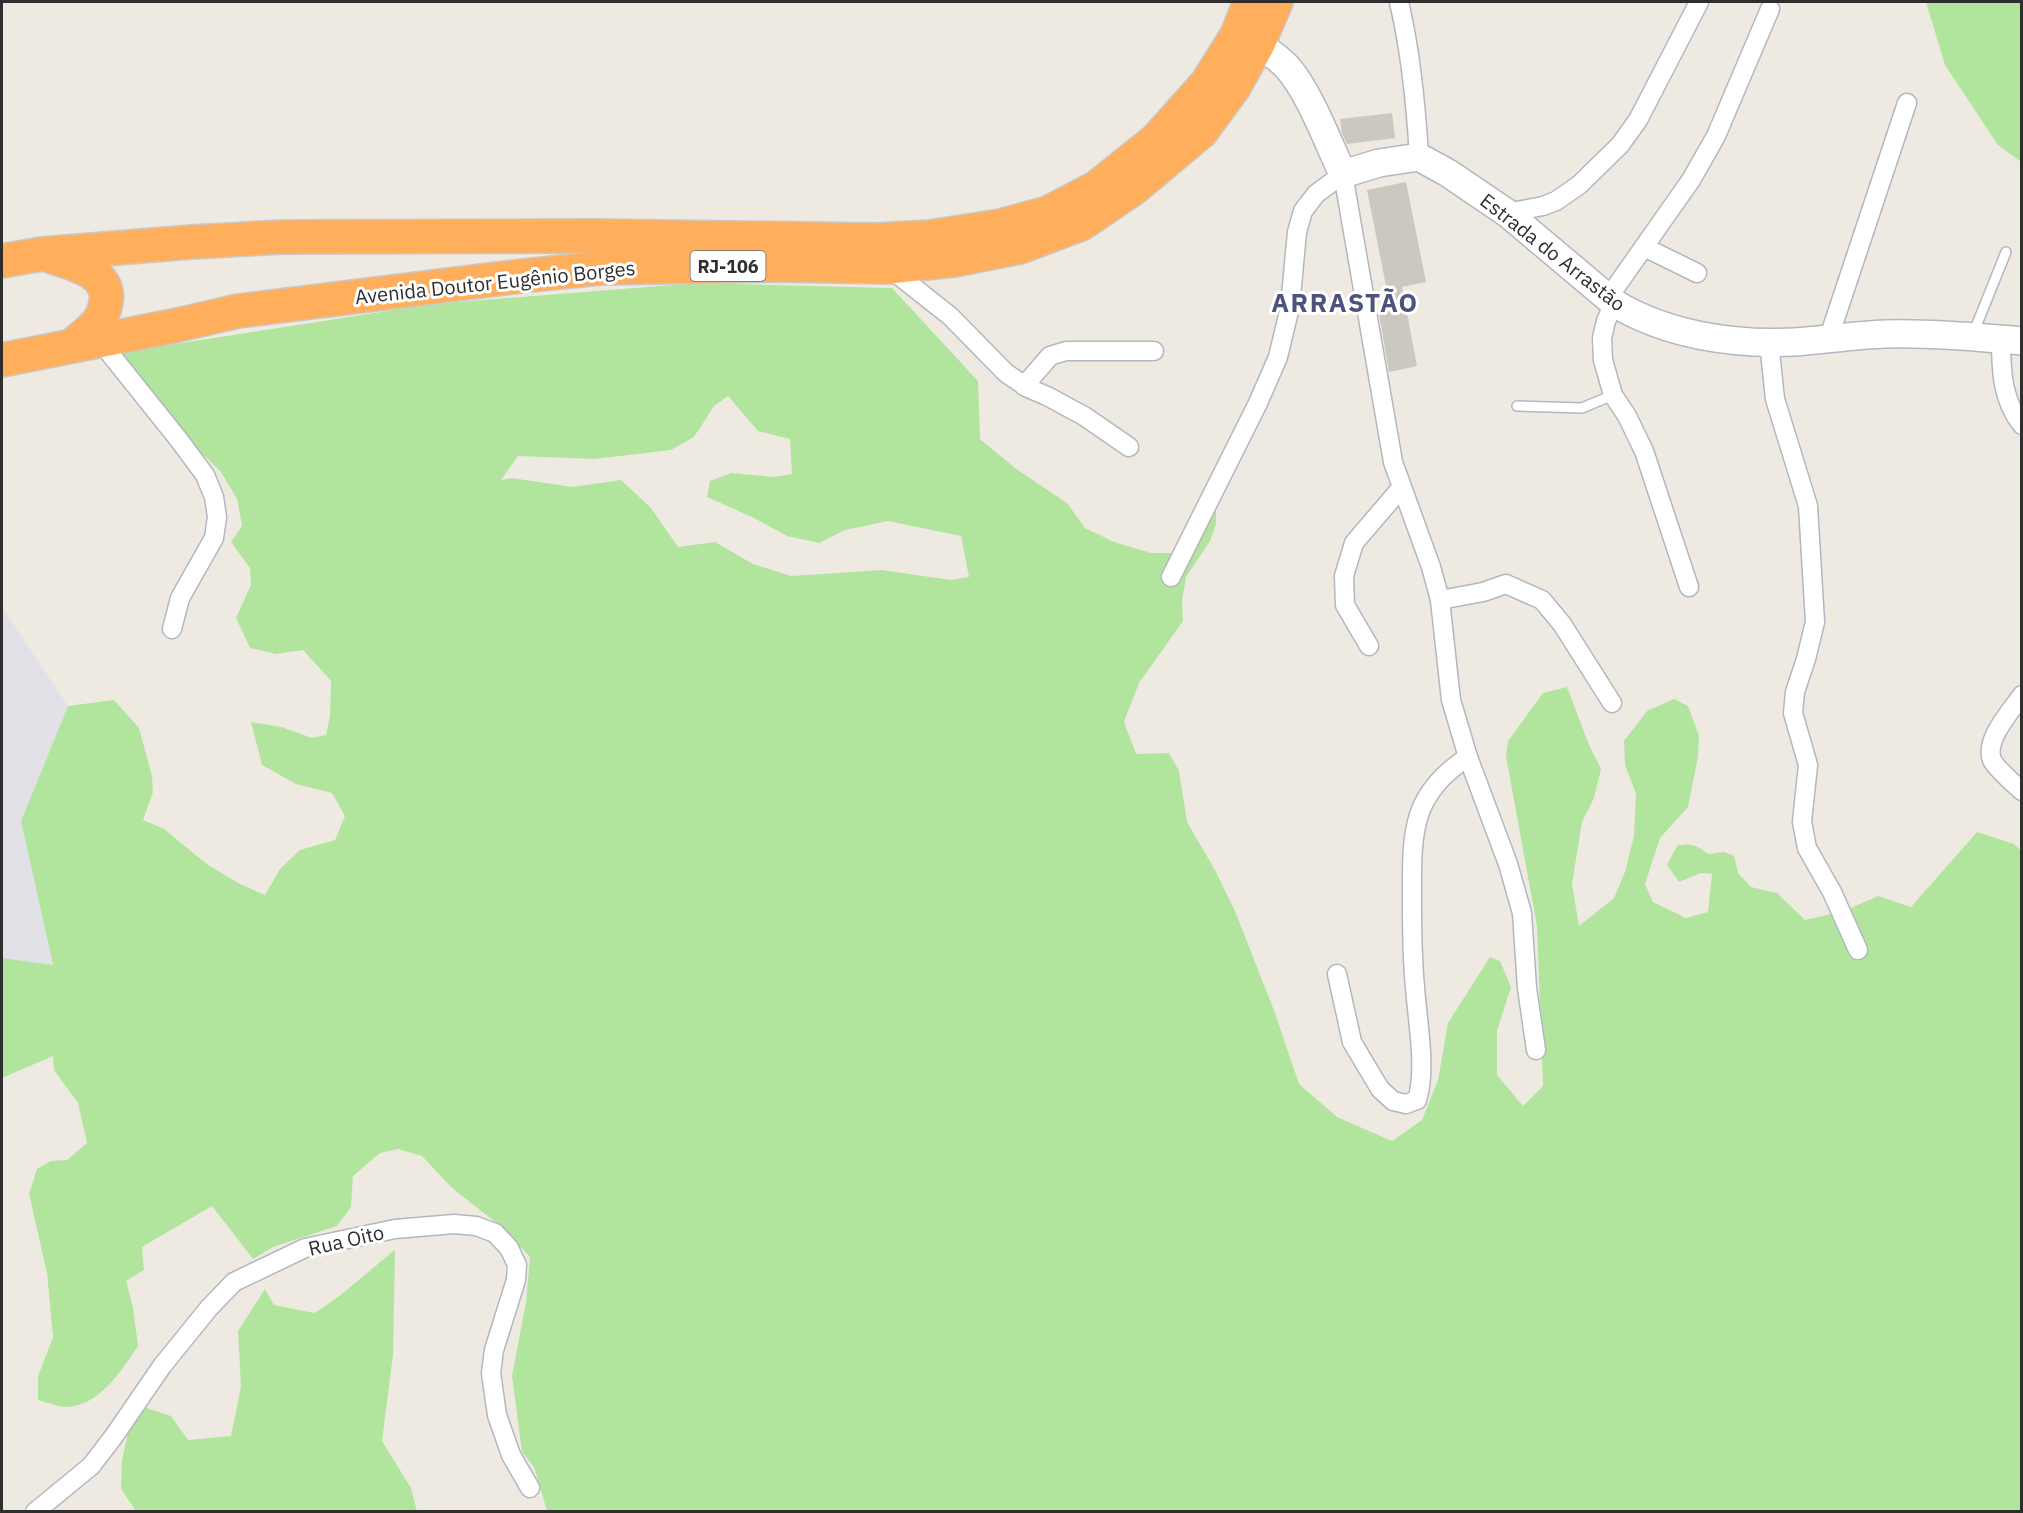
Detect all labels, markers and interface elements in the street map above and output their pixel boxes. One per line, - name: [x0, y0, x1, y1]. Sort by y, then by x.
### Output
- street label: Estrada do Arrastão: [1475, 187, 1631, 317]
- road number: RJ-106: [690, 251, 766, 281]
- street label: Avenida Doutor Eugênio Borges: [354, 254, 636, 310]
- district label: ARRASTÃO: [1271, 285, 1419, 319]
- street label: Rua Oito: [306, 1218, 386, 1262]

